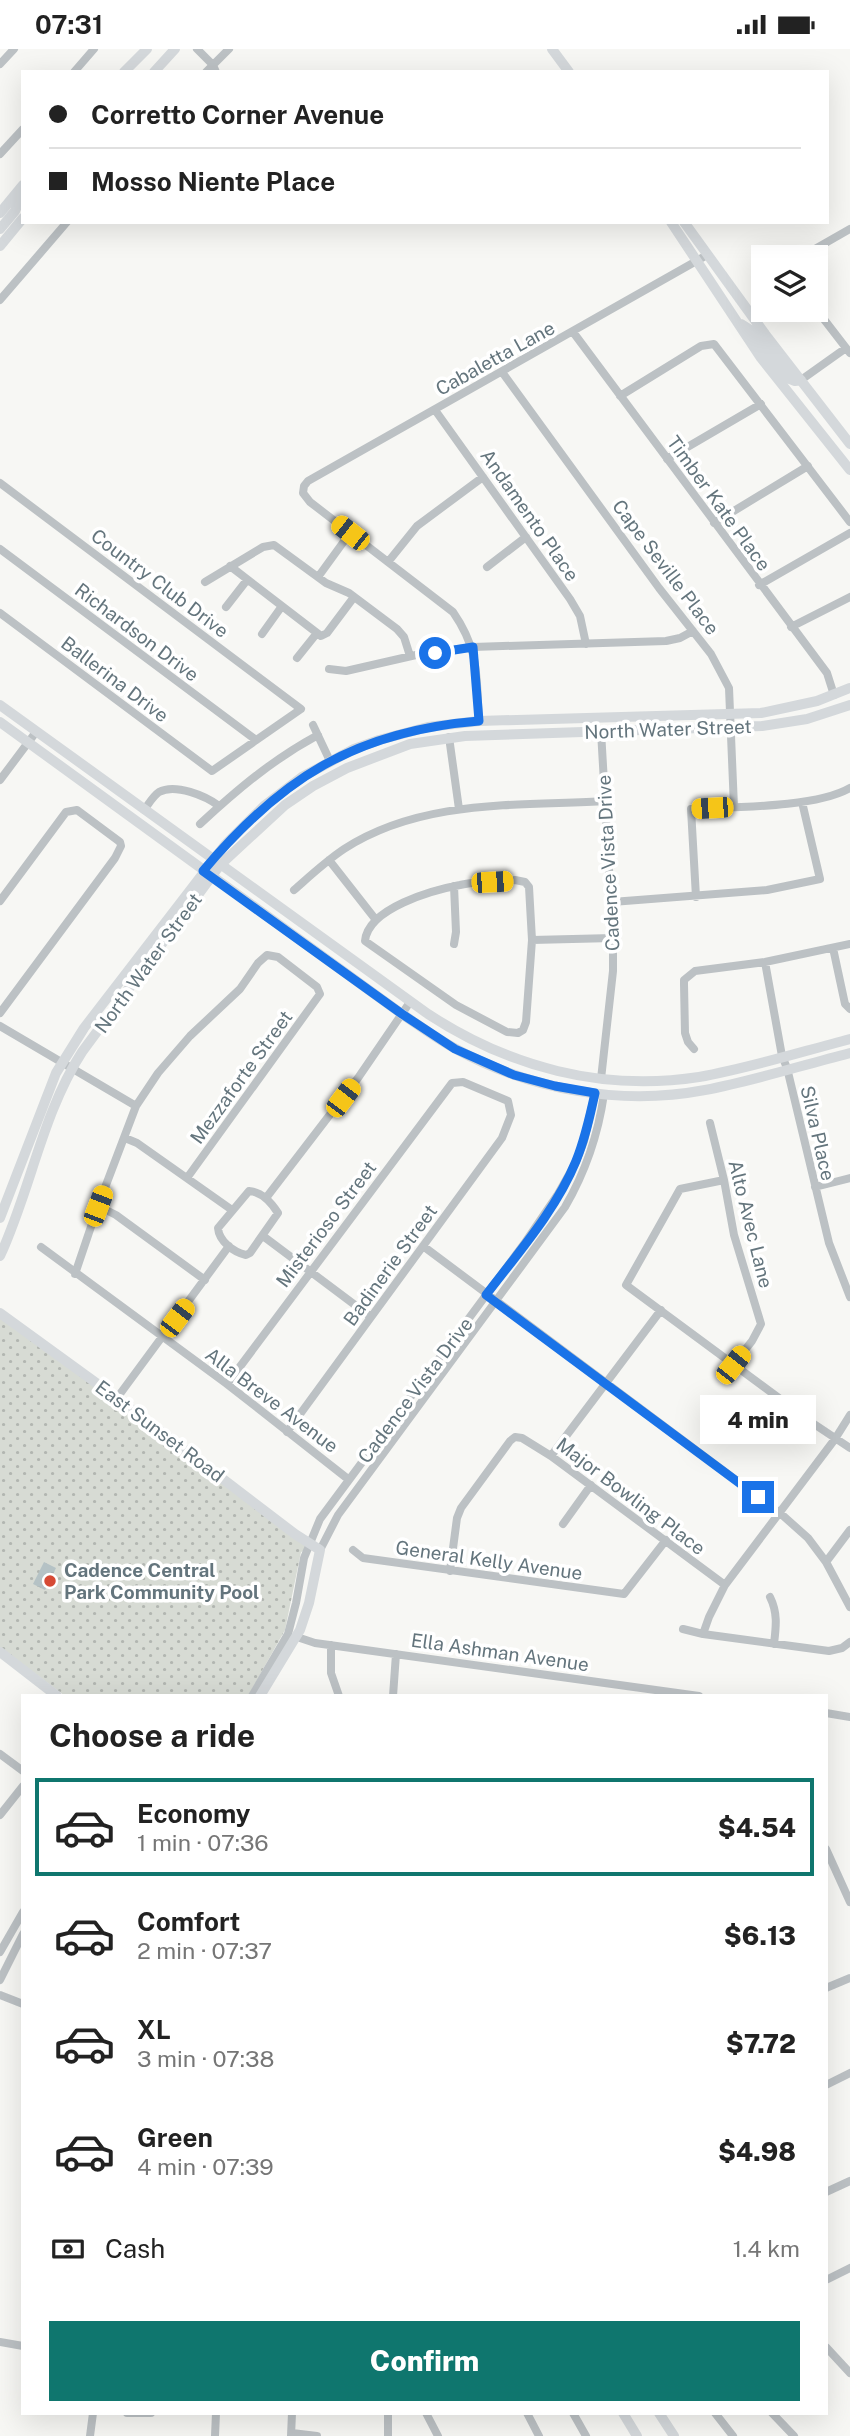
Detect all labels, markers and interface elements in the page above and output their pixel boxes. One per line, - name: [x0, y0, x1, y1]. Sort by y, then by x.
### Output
- text: 07:31: [35, 9, 103, 40]
- text: Corretto Corner Avenue: [91, 99, 384, 130]
- text: Mosso Niente Place: [91, 166, 335, 197]
- map controls: [751, 245, 828, 322]
- button: layers: [751, 245, 828, 322]
- street label: Cabaletta Lane: [432, 316, 558, 400]
- street label: Timber Kate Place: [663, 431, 775, 575]
- street label: Andamento Place: [476, 445, 584, 585]
- street label: Cape Seville Place: [608, 495, 724, 639]
- car: [327, 512, 374, 554]
- street label: Country Club Drive: [87, 524, 233, 642]
- street label: Richardson Drive: [71, 578, 203, 686]
- street label: Ballerina Drive: [57, 632, 173, 726]
- route start: [419, 637, 451, 669]
- street label: North Water Street: [584, 715, 752, 743]
- street label: Cadence Vista Drive: [592, 774, 624, 952]
- car: [691, 796, 734, 820]
- car: [471, 870, 514, 894]
- street label: North Water Street: [90, 889, 206, 1037]
- street label: Mezzaforte Street: [185, 1006, 297, 1148]
- car: [322, 1075, 365, 1121]
- street label: Silva Place: [796, 1083, 840, 1183]
- street label: Misterioso Street: [271, 1157, 381, 1291]
- street label: Alto Avec Lane: [724, 1158, 778, 1290]
- car: [81, 1183, 116, 1229]
- street label: Badinerie Street: [339, 1200, 441, 1330]
- car: [156, 1295, 199, 1341]
- street label: Cadence Vista Drive: [353, 1313, 477, 1467]
- car: [712, 1342, 755, 1388]
- street label: Alla Breve Avenue: [201, 1343, 343, 1457]
- street label: East Sunset Road: [91, 1376, 229, 1486]
- callout: 4 min: [700, 1395, 816, 1445]
- text: 4 min: [727, 1406, 789, 1433]
- street label: Major Bowling Place: [552, 1433, 710, 1559]
- route end: [742, 1481, 774, 1513]
- street label: General Kelly Avenue: [394, 1536, 584, 1584]
- place label: Cadence Central Park Community Pool: [64, 1559, 259, 1603]
- marker: Cadence Central Park Community Pool: [42, 1573, 58, 1589]
- street label: Ella Ashman Avenue: [410, 1629, 590, 1675]
- text: Choose a ride: [49, 1717, 255, 1754]
- icon: car: [53, 1796, 116, 1859]
- text: Economy: [137, 1798, 250, 1829]
- text: $4.54: [718, 1812, 796, 1843]
- text: 1 min · 07:36: [137, 1829, 269, 1856]
- icon: car: [53, 1904, 116, 1967]
- text: Comfort: [137, 1906, 240, 1937]
- text: $6.13: [724, 1920, 796, 1951]
- text: 2 min · 07:37: [137, 1937, 272, 1964]
- icon: car: [53, 2012, 116, 2075]
- text: XL: [137, 2014, 171, 2045]
- text: $7.72: [726, 2028, 796, 2059]
- text: 3 min · 07:38: [137, 2045, 274, 2072]
- icon: car: [53, 2120, 116, 2183]
- text: Green: [137, 2122, 213, 2153]
- text: $4.98: [718, 2136, 796, 2167]
- text: 4 min · 07:39: [137, 2153, 274, 2180]
- icon: cash: [49, 2230, 87, 2268]
- text: Cash: [105, 2233, 165, 2264]
- text: 1.4 km: [733, 2235, 800, 2262]
- button: Confirm: [49, 2321, 800, 2401]

